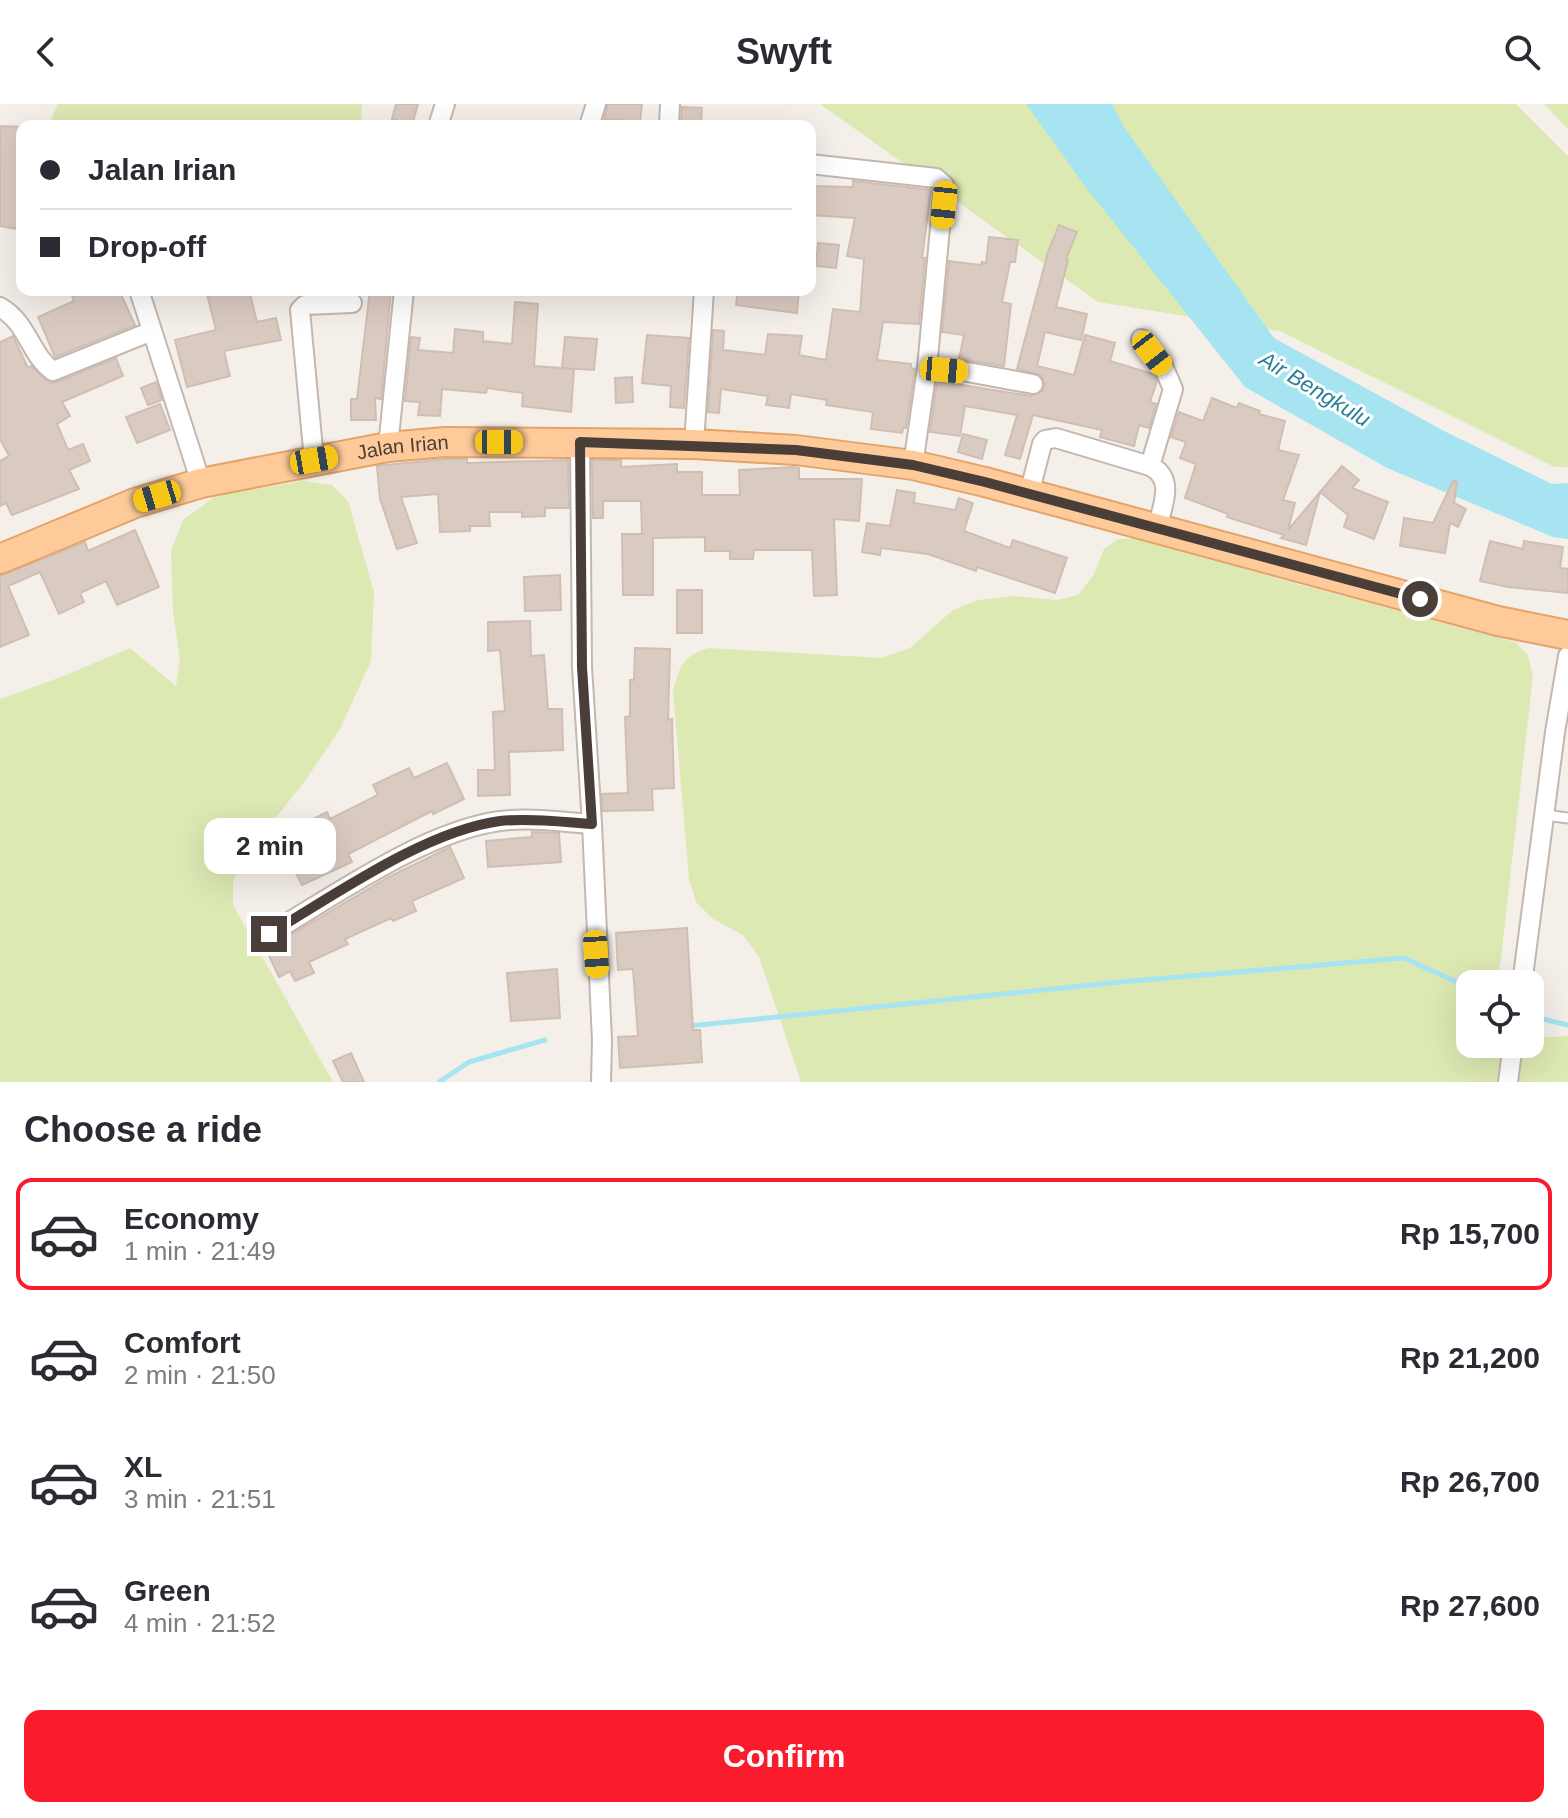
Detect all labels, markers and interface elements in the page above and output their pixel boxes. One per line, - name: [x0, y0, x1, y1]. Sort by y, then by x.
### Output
- icon: back: [24, 30, 68, 74]
- icon: search: [1500, 30, 1544, 74]
- text: Swyft: [736, 31, 832, 72]
- text: Jalan Irian: [88, 153, 236, 186]
- car: [930, 180, 958, 230]
- text: Drop-off: [88, 230, 206, 263]
- car: [1128, 327, 1176, 379]
- water label: Air Bengkulu: [1253, 345, 1375, 432]
- car: [919, 356, 969, 384]
- car: [475, 430, 523, 454]
- street label: Jalan Irian: [355, 431, 449, 464]
- car: [288, 444, 340, 476]
- car: [131, 478, 183, 514]
- route start: [1402, 581, 1438, 617]
- callout: 2 min: [203, 818, 335, 874]
- text: 2 min: [236, 831, 304, 861]
- route end: [251, 916, 287, 952]
- car: [582, 929, 610, 979]
- map controls: [1456, 970, 1544, 1058]
- button: locate: [1456, 970, 1544, 1058]
- text: Choose a ride: [24, 1109, 262, 1150]
- icon: car: [28, 1198, 100, 1270]
- text: Economy: [124, 1202, 259, 1235]
- text: Rp 15,700: [1400, 1217, 1540, 1250]
- text: 1 min · 21:49: [124, 1236, 276, 1266]
- icon: car: [28, 1322, 100, 1394]
- text: Comfort: [124, 1326, 241, 1359]
- text: Rp 21,200: [1400, 1341, 1540, 1374]
- text: 2 min · 21:50: [124, 1360, 276, 1390]
- icon: car: [28, 1446, 100, 1518]
- text: XL: [124, 1450, 162, 1483]
- text: Rp 26,700: [1400, 1465, 1540, 1498]
- text: 3 min · 21:51: [124, 1484, 276, 1514]
- icon: car: [28, 1570, 100, 1642]
- text: Green: [124, 1574, 211, 1607]
- text: Rp 27,600: [1400, 1589, 1540, 1622]
- text: 4 min · 21:52: [124, 1608, 276, 1638]
- button: Confirm: [24, 1710, 1544, 1802]

